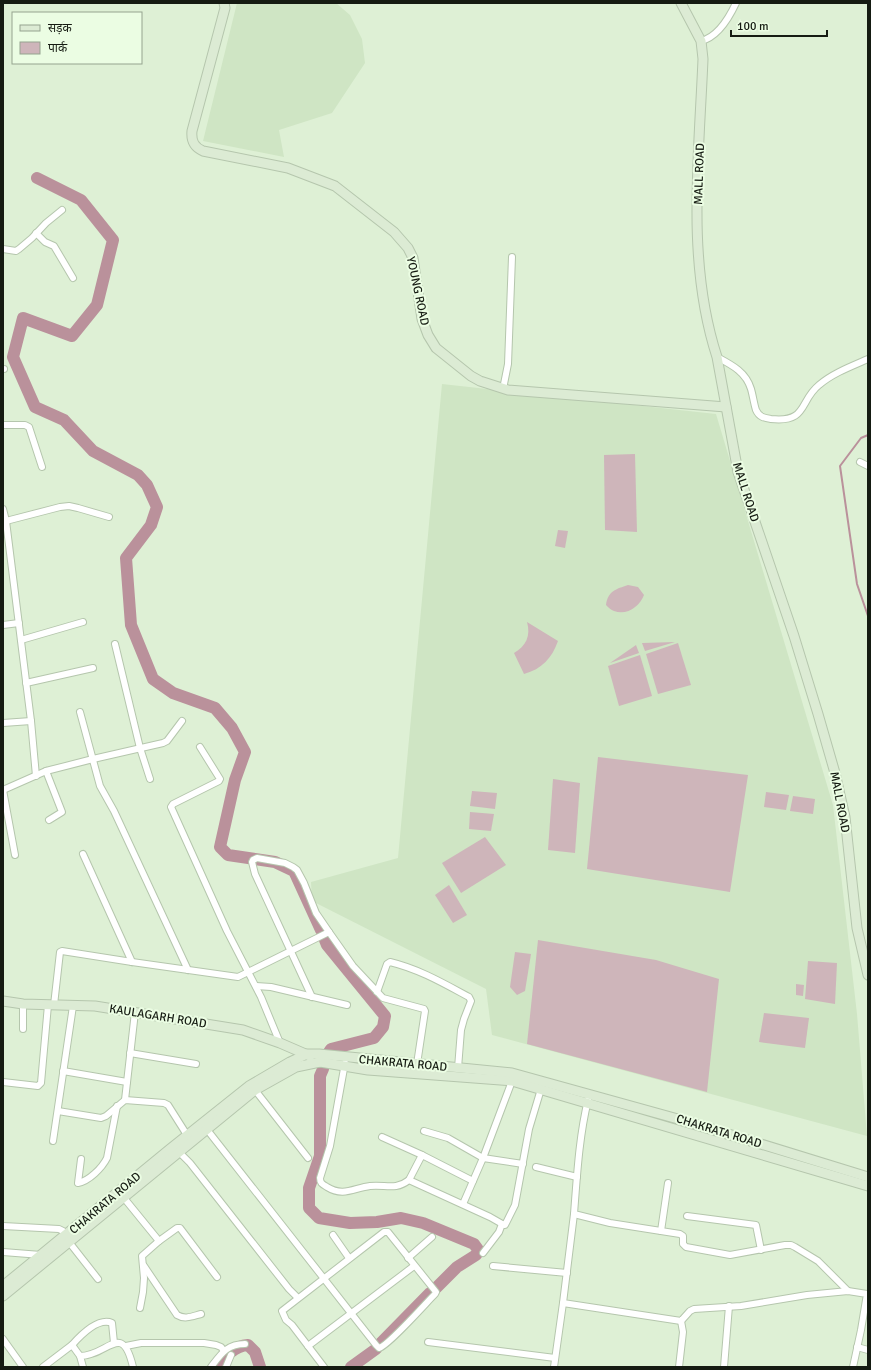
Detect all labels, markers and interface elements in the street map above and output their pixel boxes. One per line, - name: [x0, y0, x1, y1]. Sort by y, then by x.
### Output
- legend: [12, 12, 142, 64]
- scale bar: [731, 12, 827, 38]
- text: 100 m: [737, 19, 769, 34]
- text: सड़क: [48, 21, 73, 36]
- text: पार्क: [48, 41, 68, 56]
- street label: MALL ROAD: [691, 143, 708, 205]
- street label: YOUNG ROAD: [403, 255, 432, 327]
- street label: MALL ROAD: [729, 460, 762, 524]
- street label: MALL ROAD: [826, 770, 853, 834]
- street label: KAULAGARH ROAD: [108, 1001, 208, 1032]
- street label: CHAKRATA ROAD: [358, 1052, 448, 1075]
- street label: CHAKRATA ROAD: [674, 1111, 764, 1152]
- street label: CHAKRATA ROAD: [67, 1169, 144, 1238]

